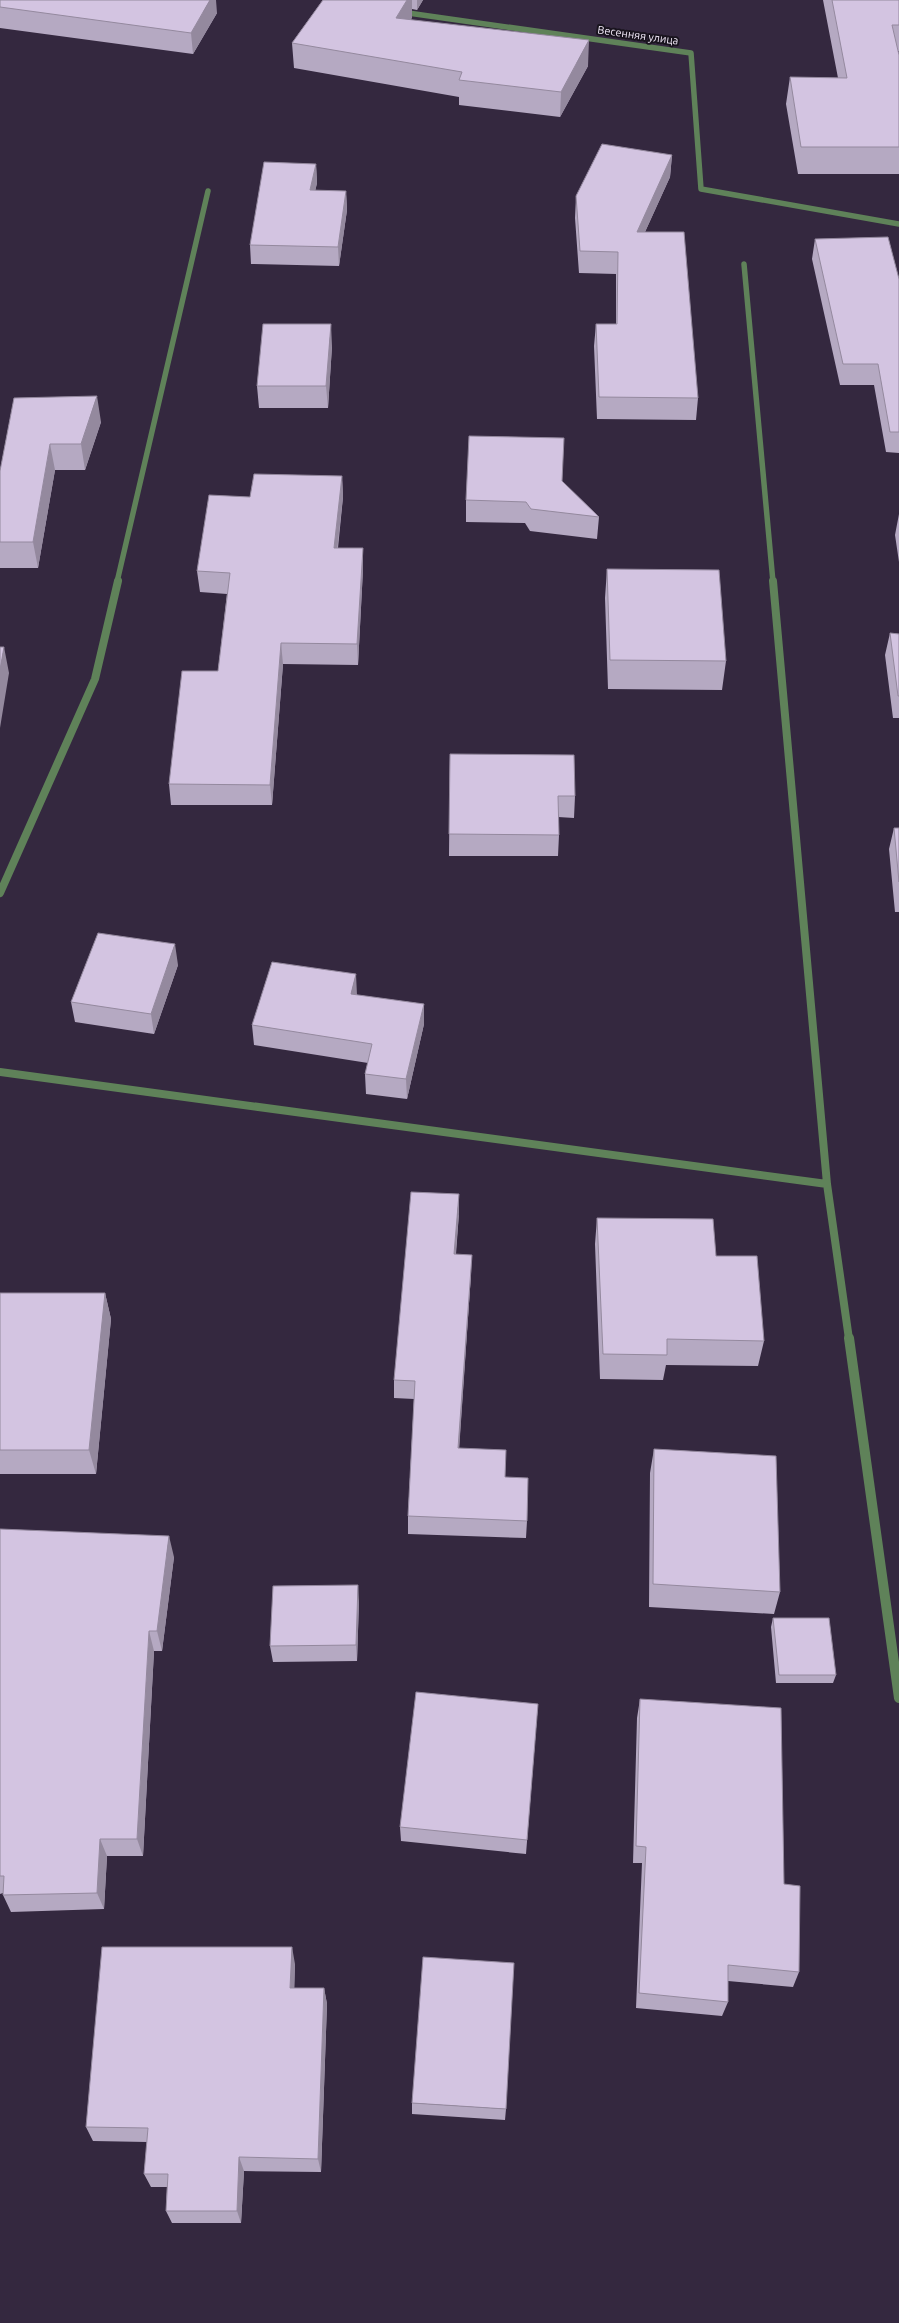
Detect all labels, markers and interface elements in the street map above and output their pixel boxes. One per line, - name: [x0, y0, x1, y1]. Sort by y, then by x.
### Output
- street label: Весенняя улица: [597, 23, 679, 47]

